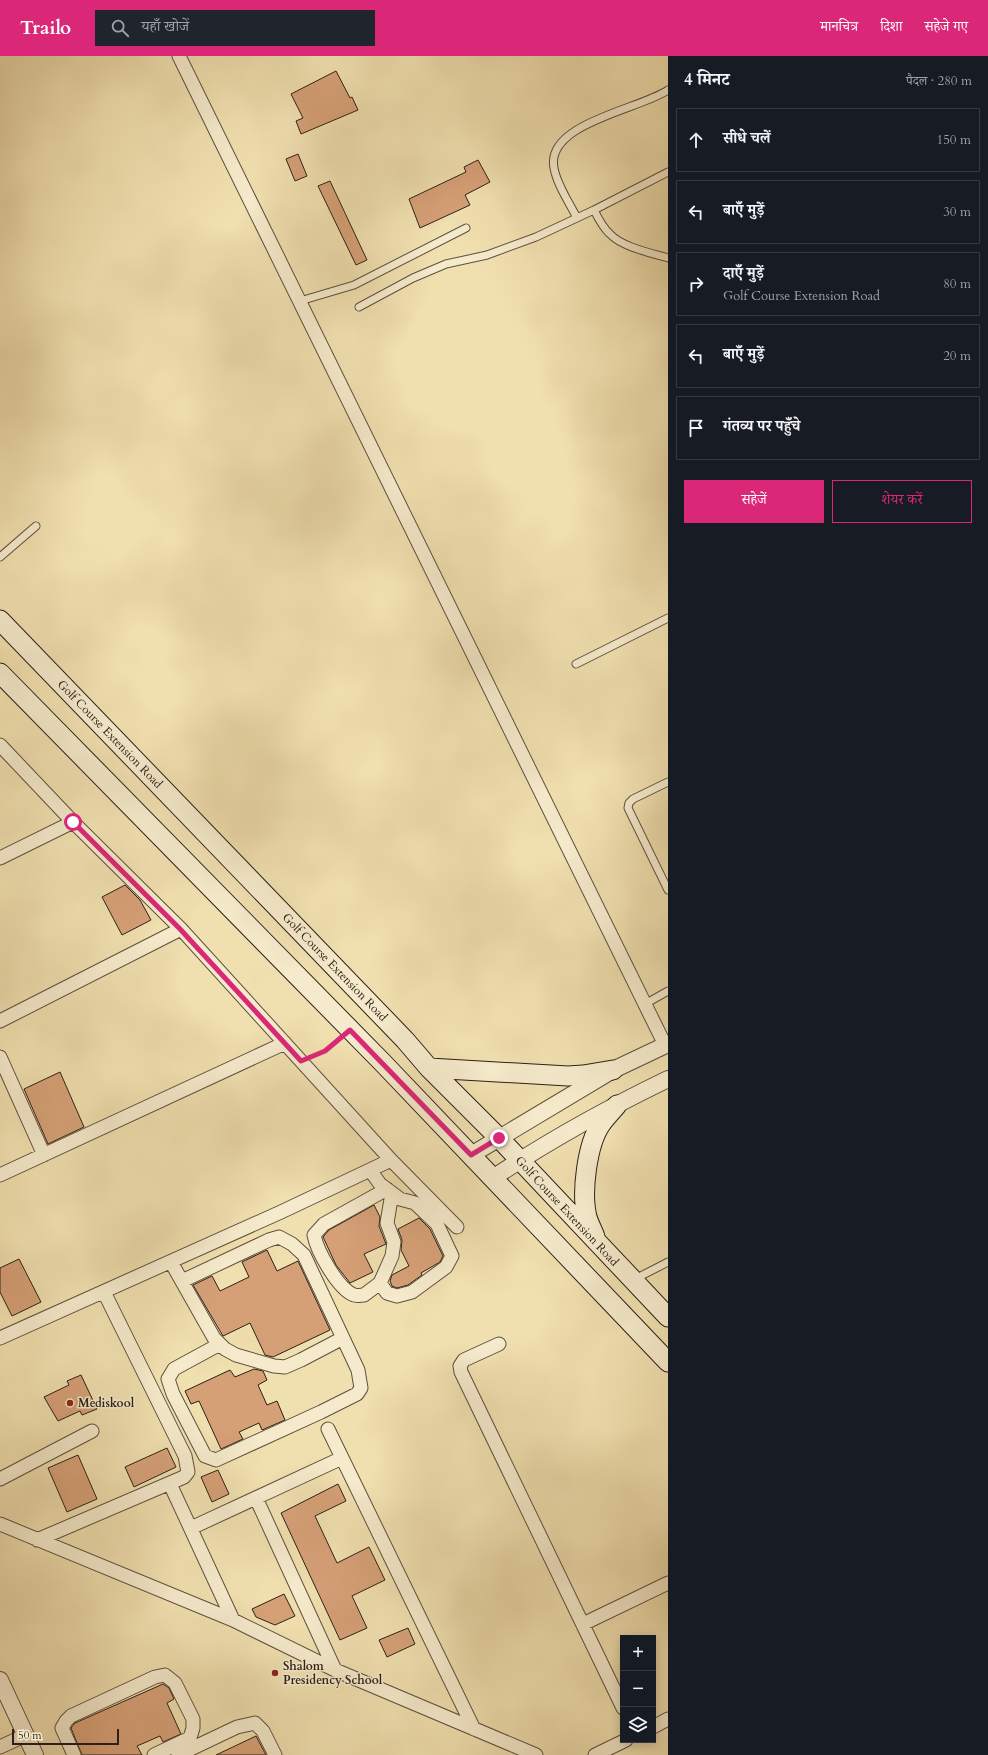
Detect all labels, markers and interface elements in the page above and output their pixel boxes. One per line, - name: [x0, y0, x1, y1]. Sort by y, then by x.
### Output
- search box: [95, 10, 375, 46]
- text: Trailo: [20, 15, 71, 41]
- text: यहाँ खोजें: [141, 16, 189, 36]
- icon: search: [109, 17, 131, 39]
- text: मानचित्र: [820, 17, 858, 36]
- text: दिशा: [880, 17, 902, 36]
- text: सहेजे गए: [924, 17, 968, 36]
- text: 4 मिनट: [684, 68, 730, 91]
- text: पैदल · 280 m: [906, 72, 972, 90]
- text: सीधे चलें: [723, 128, 771, 148]
- icon: ahead: [685, 129, 707, 151]
- text: 150 m: [937, 131, 971, 149]
- text: बाएँ मुड़ें: [723, 200, 764, 220]
- icon: left: [685, 201, 707, 223]
- text: 30 m: [943, 203, 971, 221]
- text: दाएँ मुड़ें: [723, 263, 764, 283]
- icon: right: [685, 273, 707, 295]
- text: 80 m: [943, 275, 971, 293]
- text: Golf Course Extension Road: [723, 287, 880, 305]
- text: बाएँ मुड़ें: [723, 344, 764, 364]
- icon: left: [685, 345, 707, 367]
- text: 20 m: [943, 347, 971, 365]
- text: गंतव्य पर पहुँचे: [723, 416, 800, 436]
- icon: arrive: [685, 417, 707, 439]
- button: सहेजें: [684, 480, 824, 523]
- button: शेयर करें: [832, 480, 972, 523]
- street label: Golf Course Extension Road: [54, 676, 167, 792]
- route start: [64, 813, 82, 831]
- street label: Golf Course Extension Road: [279, 909, 392, 1025]
- route end: [490, 1129, 508, 1147]
- street label: Golf Course Extension Road: [512, 1153, 623, 1270]
- place label: Mediskool: [78, 1395, 135, 1411]
- marker: Mediskool: [65, 1398, 75, 1408]
- map controls: [620, 1635, 656, 1743]
- button: +: [620, 1635, 656, 1671]
- place label: Shalom Presidency School: [283, 1658, 383, 1688]
- marker: Shalom Presidency School: [270, 1668, 280, 1678]
- button: −: [620, 1671, 656, 1707]
- button: layers: [620, 1707, 656, 1743]
- scale bar: [12, 1727, 119, 1746]
- text: 50 m: [18, 1728, 42, 1743]

